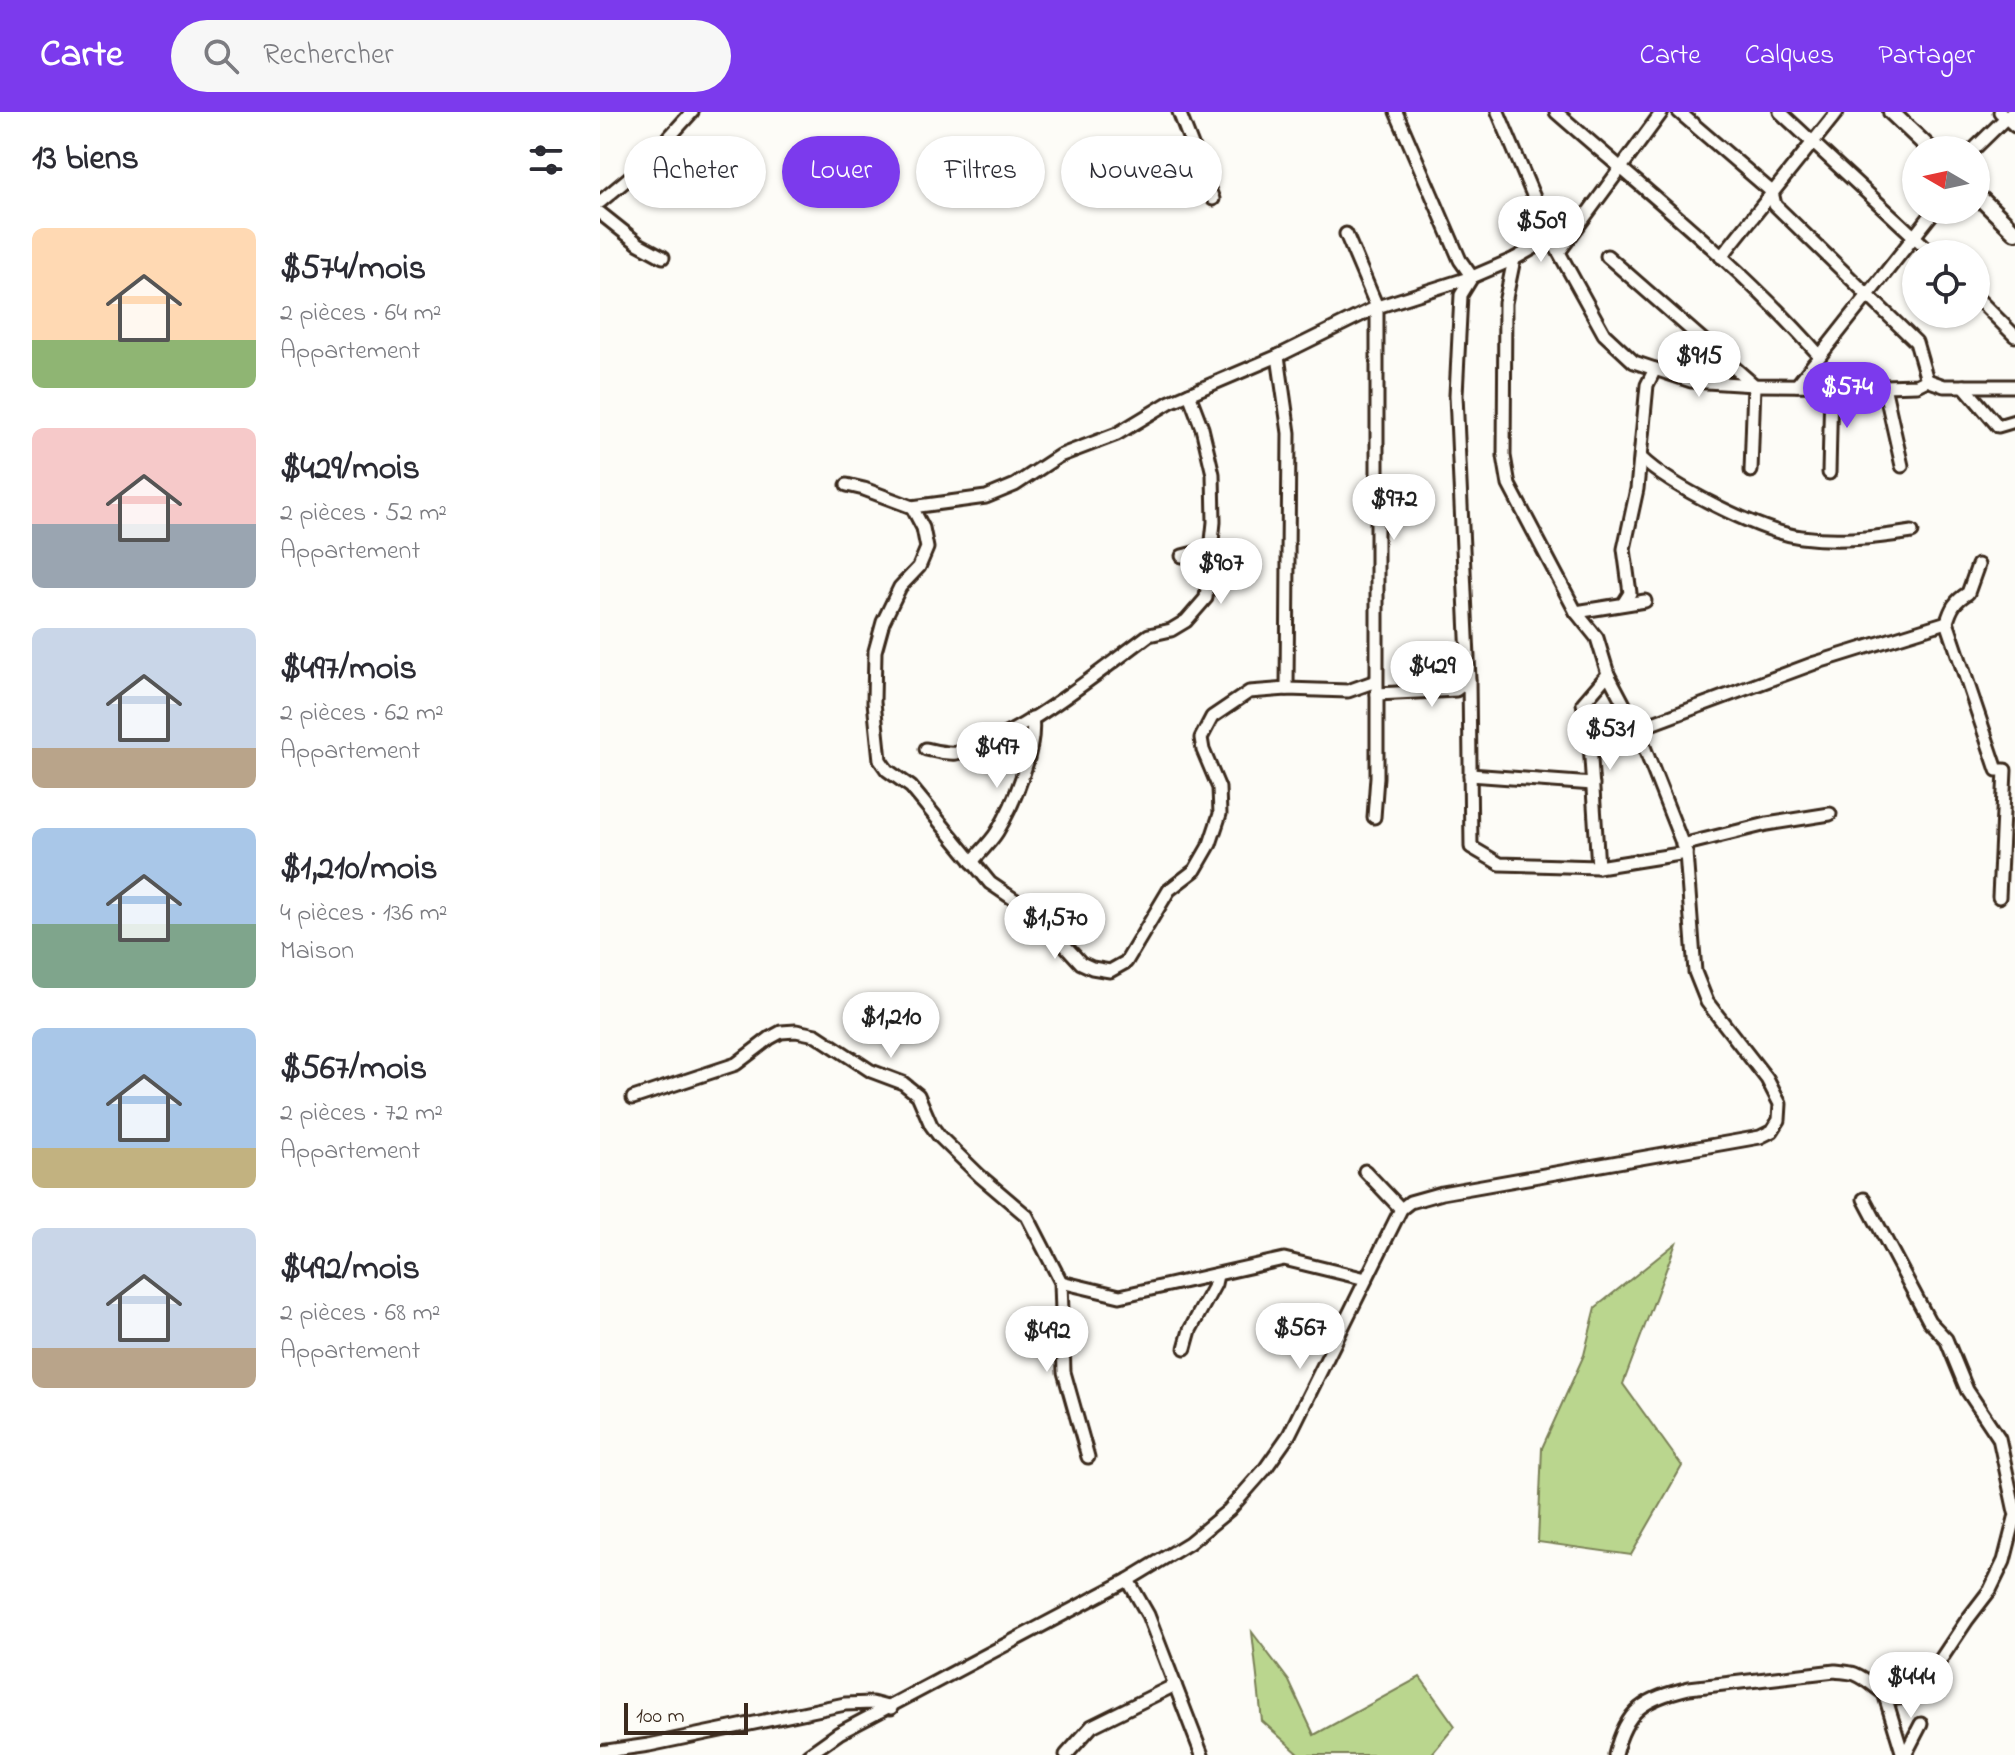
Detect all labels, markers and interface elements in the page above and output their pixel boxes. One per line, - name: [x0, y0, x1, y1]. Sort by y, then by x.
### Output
- search box: [171, 20, 731, 92]
- text: Carte: [40, 28, 123, 84]
- icon: search: [199, 34, 243, 78]
- text: Rechercher: [263, 34, 394, 78]
- text: Carte: [1640, 36, 1701, 77]
- text: Calques: [1745, 36, 1834, 77]
- text: Partager: [1878, 36, 1975, 77]
- text: 13 biens: [32, 135, 139, 185]
- chip: Acheter: [624, 136, 766, 208]
- chip: Louer: [782, 136, 900, 208]
- chip: Filtres: [916, 136, 1045, 208]
- chip: Nouveau: [1061, 136, 1222, 208]
- north arrow: [1902, 136, 1990, 224]
- map controls: [1902, 136, 1990, 328]
- icon: filters: [524, 138, 568, 182]
- pin: $509: [1494, 196, 1588, 264]
- text: $509: [1516, 203, 1566, 241]
- button: locate: [1902, 240, 1990, 328]
- text: $574/mois: [280, 245, 426, 295]
- icon: home: [96, 260, 192, 356]
- text: 2 pièces · 64 m²: [280, 295, 441, 333]
- pin: $915: [1652, 331, 1746, 399]
- text: Appartement: [280, 333, 420, 371]
- text: $915: [1676, 338, 1722, 376]
- pin: $574: [1800, 362, 1894, 430]
- text: $574: [1821, 369, 1873, 407]
- text: $429/mois: [280, 445, 420, 495]
- icon: home: [96, 460, 192, 556]
- pin: $972: [1347, 474, 1441, 542]
- text: $972: [1370, 481, 1418, 519]
- text: 2 pièces · 52 m²: [280, 495, 447, 533]
- text: Appartement: [280, 533, 420, 571]
- pin: $907: [1174, 538, 1268, 606]
- text: $907: [1198, 545, 1244, 583]
- pin: $429: [1385, 641, 1479, 709]
- text: $497/mois: [280, 645, 417, 695]
- text: $429: [1408, 648, 1456, 686]
- icon: home: [96, 660, 192, 756]
- text: 2 pièces · 62 m²: [280, 695, 444, 733]
- pin: $531: [1563, 704, 1657, 772]
- text: $531: [1585, 711, 1635, 749]
- pin: $497: [950, 722, 1044, 790]
- text: $497: [975, 729, 1019, 767]
- text: Appartement: [280, 733, 420, 771]
- text: $1,210/mois: [280, 845, 438, 895]
- icon: home: [96, 860, 192, 956]
- pin: $1,570: [990, 893, 1120, 961]
- text: 4 pièces · 136 m²: [280, 895, 448, 933]
- text: $1,570: [1022, 900, 1088, 938]
- text: Maison: [280, 933, 354, 971]
- pin: $1,210: [826, 992, 956, 1060]
- text: $1,210: [861, 999, 921, 1037]
- text: $567/mois: [280, 1045, 427, 1095]
- icon: home: [96, 1060, 192, 1156]
- text: 2 pièces · 72 m²: [280, 1095, 443, 1133]
- text: Appartement: [280, 1133, 420, 1171]
- text: $492/mois: [280, 1245, 420, 1295]
- icon: home: [96, 1260, 192, 1356]
- text: 2 pièces · 68 m²: [280, 1295, 440, 1333]
- pin: $567: [1253, 1303, 1347, 1371]
- pin: $492: [1000, 1306, 1094, 1374]
- text: $567: [1274, 1310, 1326, 1348]
- text: $492: [1023, 1313, 1071, 1351]
- text: Appartement: [280, 1333, 420, 1371]
- pin: $444: [1864, 1652, 1958, 1720]
- text: $444: [1887, 1659, 1935, 1697]
- scale bar: [624, 1699, 748, 1735]
- text: 100 m: [636, 1701, 685, 1733]

